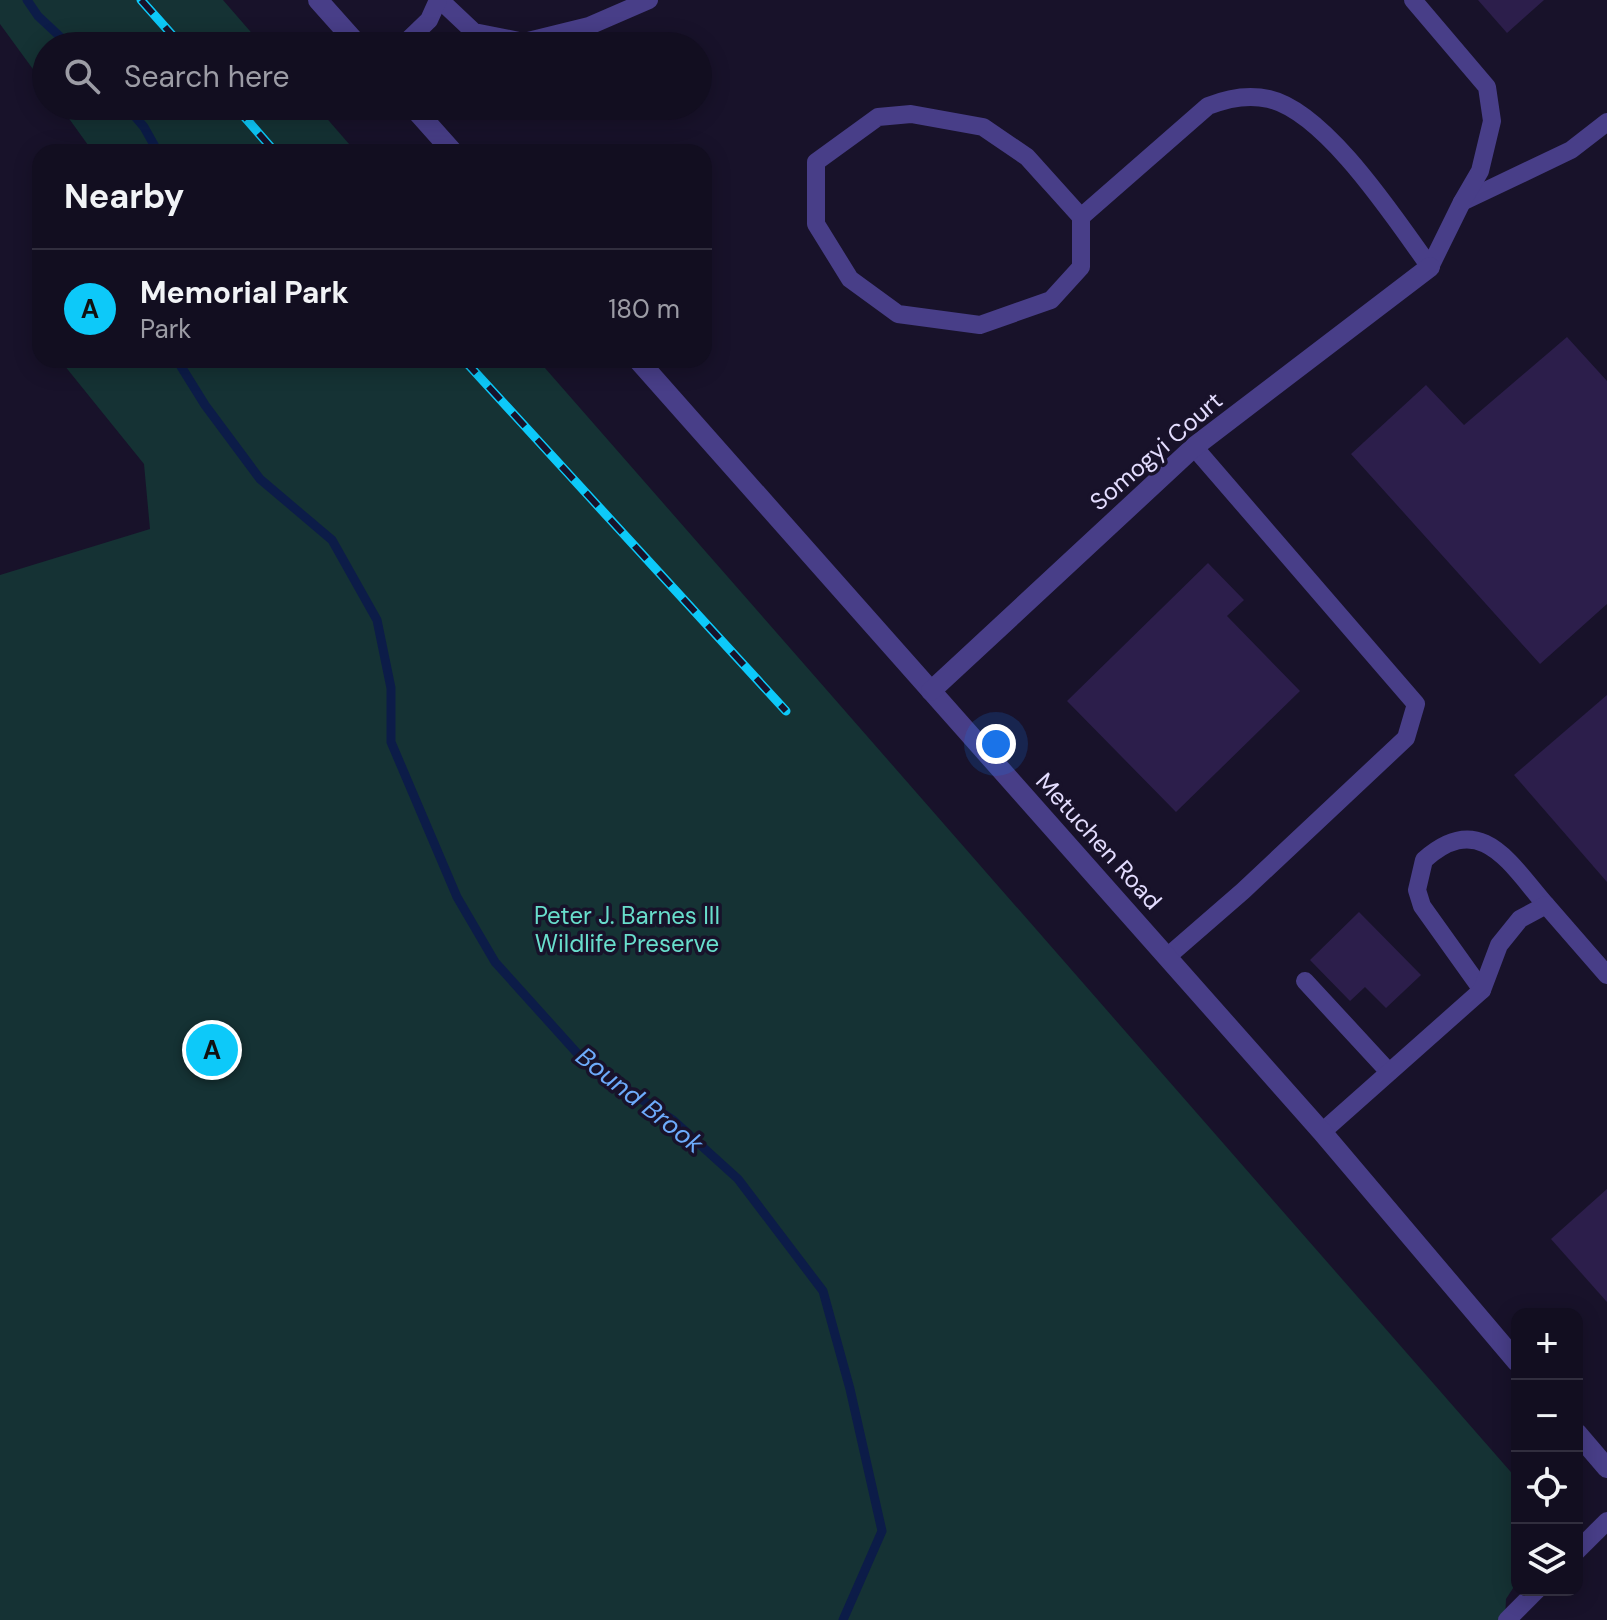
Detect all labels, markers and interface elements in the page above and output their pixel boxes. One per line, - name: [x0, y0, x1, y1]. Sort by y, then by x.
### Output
- search box: [32, 32, 712, 120]
- icon: search: [60, 54, 104, 98]
- text: Search here: [124, 57, 290, 96]
- text: Nearby: [64, 174, 184, 219]
- text: Memorial Park: [140, 273, 349, 312]
- text: A: [81, 292, 99, 326]
- text: 180 m: [608, 292, 680, 326]
- text: Park: [140, 312, 191, 346]
- street label: Somogyi Court: [1083, 385, 1229, 517]
- your location: [976, 724, 1016, 764]
- street label: Metuchen Road: [1029, 766, 1169, 916]
- park label: Peter J. Barnes III Wildlife Preserve: [534, 900, 720, 959]
- pin: A: [186, 1020, 238, 1080]
- water label: Bound Brook: [569, 1039, 712, 1161]
- map controls: [1511, 1308, 1583, 1596]
- button: +: [1511, 1308, 1583, 1380]
- button: −: [1511, 1380, 1583, 1452]
- button: locate: [1511, 1452, 1583, 1524]
- button: layers: [1511, 1524, 1583, 1596]

